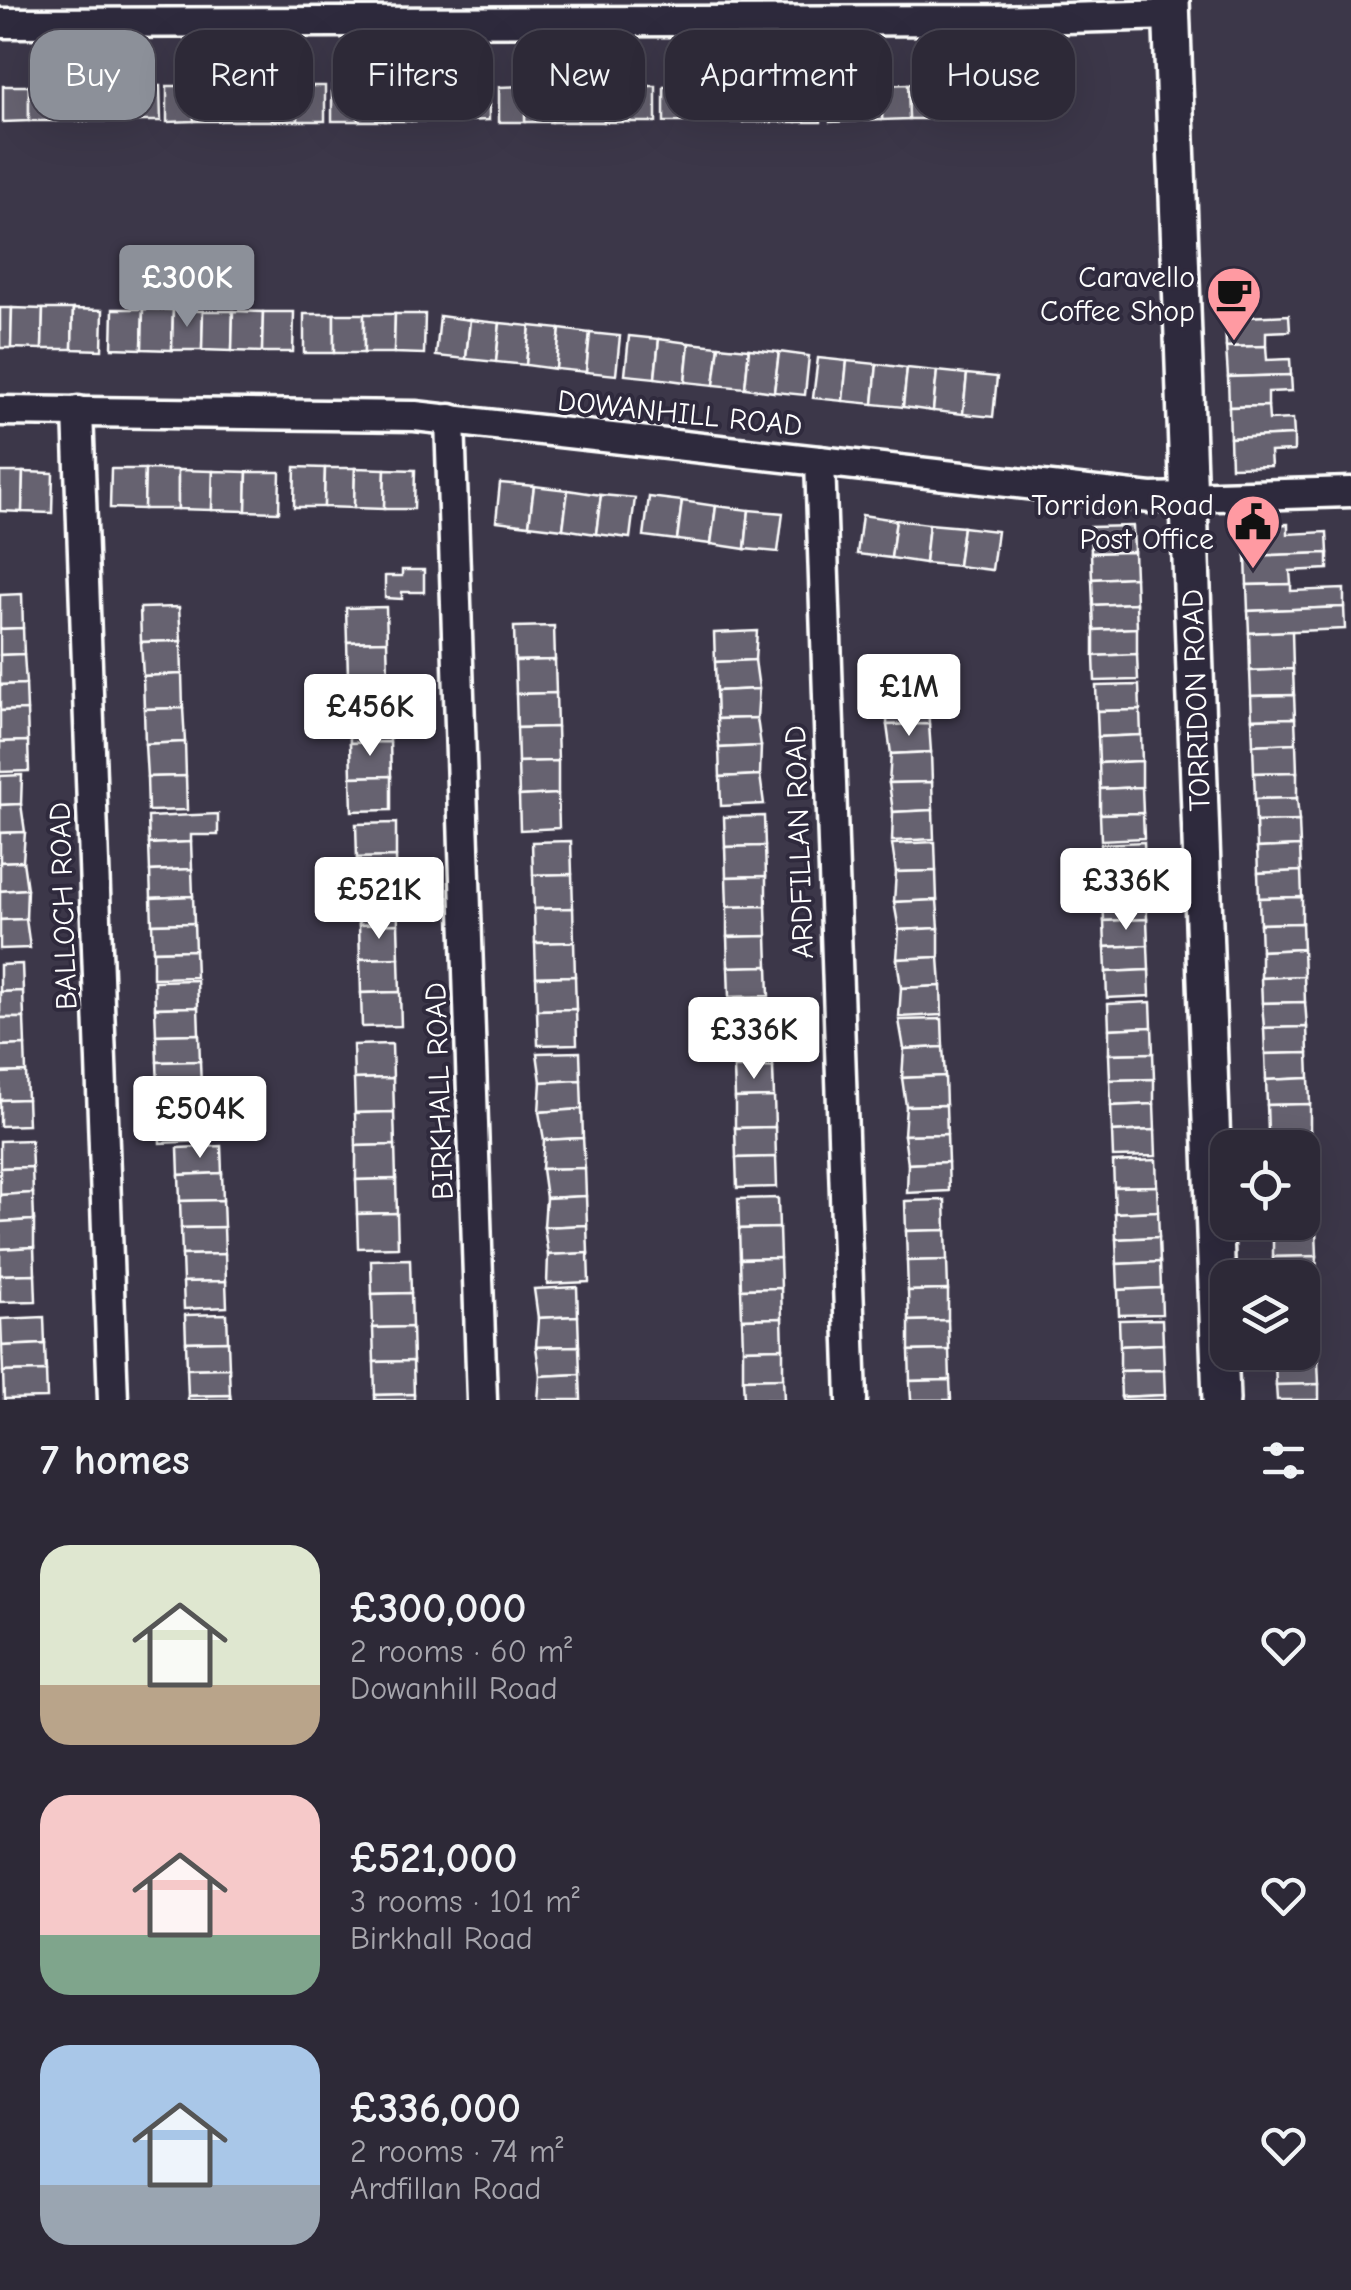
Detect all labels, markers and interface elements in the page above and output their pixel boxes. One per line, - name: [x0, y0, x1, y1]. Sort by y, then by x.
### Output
- chip: Buy: [30, 30, 155, 120]
- chip: Rent: [175, 30, 313, 120]
- chip: Filters: [333, 30, 493, 120]
- chip: New: [513, 30, 645, 120]
- chip: Apartment: [665, 30, 892, 120]
- chip: House: [912, 30, 1075, 120]
- pin: £300K: [117, 245, 257, 330]
- text: £300K: [141, 259, 233, 296]
- place label: Caravello Coffee Shop: [1040, 260, 1195, 329]
- cafe icon: Caravello Coffee Shop: [1204, 264, 1264, 343]
- street label: DOWANHILL ROAD: [556, 383, 804, 444]
- place label: Torridon Road Post Office: [1031, 488, 1214, 557]
- public building icon: Torridon Road Post Office: [1223, 492, 1283, 571]
- street label: TORRIDON ROAD: [1175, 588, 1218, 812]
- pin: £1M: [861, 654, 957, 739]
- text: £1M: [879, 668, 939, 705]
- pin: £456K: [300, 674, 440, 759]
- text: £456K: [326, 688, 414, 725]
- street label: ARDFILLAN ROAD: [778, 724, 821, 959]
- street label: BALLOCH ROAD: [42, 801, 85, 1011]
- pin: £336K: [1056, 848, 1196, 933]
- pin: £521K: [309, 857, 449, 942]
- text: £336K: [1082, 862, 1170, 899]
- text: £521K: [337, 871, 421, 908]
- street label: BIRKHALL ROAD: [418, 982, 461, 1200]
- pin: £336K: [684, 997, 824, 1082]
- text: £336K: [710, 1011, 798, 1048]
- pin: £504K: [130, 1076, 270, 1161]
- text: £504K: [155, 1090, 245, 1127]
- map controls: [1210, 1130, 1320, 1370]
- button: locate: [1210, 1130, 1320, 1240]
- button: layers: [1210, 1260, 1320, 1370]
- icon: filters: [1256, 1433, 1311, 1488]
- text: 7 homes: [40, 1436, 190, 1485]
- text: £300,000: [350, 1584, 526, 1633]
- icon: home: [120, 1585, 240, 1705]
- icon: heart: [1256, 1618, 1311, 1673]
- text: 2 rooms · 60 m²: [350, 1633, 572, 1670]
- text: Dowanhill Road: [350, 1670, 558, 1707]
- text: £521,000: [350, 1834, 517, 1883]
- icon: home: [120, 1835, 240, 1955]
- icon: heart: [1256, 1868, 1311, 1923]
- text: 3 rooms · 101 m²: [350, 1883, 580, 1920]
- text: Birkhall Road: [350, 1920, 533, 1957]
- text: £336,000: [350, 2084, 521, 2133]
- icon: home: [120, 2085, 240, 2205]
- icon: heart: [1256, 2118, 1311, 2173]
- text: 2 rooms · 74 m²: [350, 2133, 563, 2170]
- text: Ardfillan Road: [350, 2170, 542, 2207]

